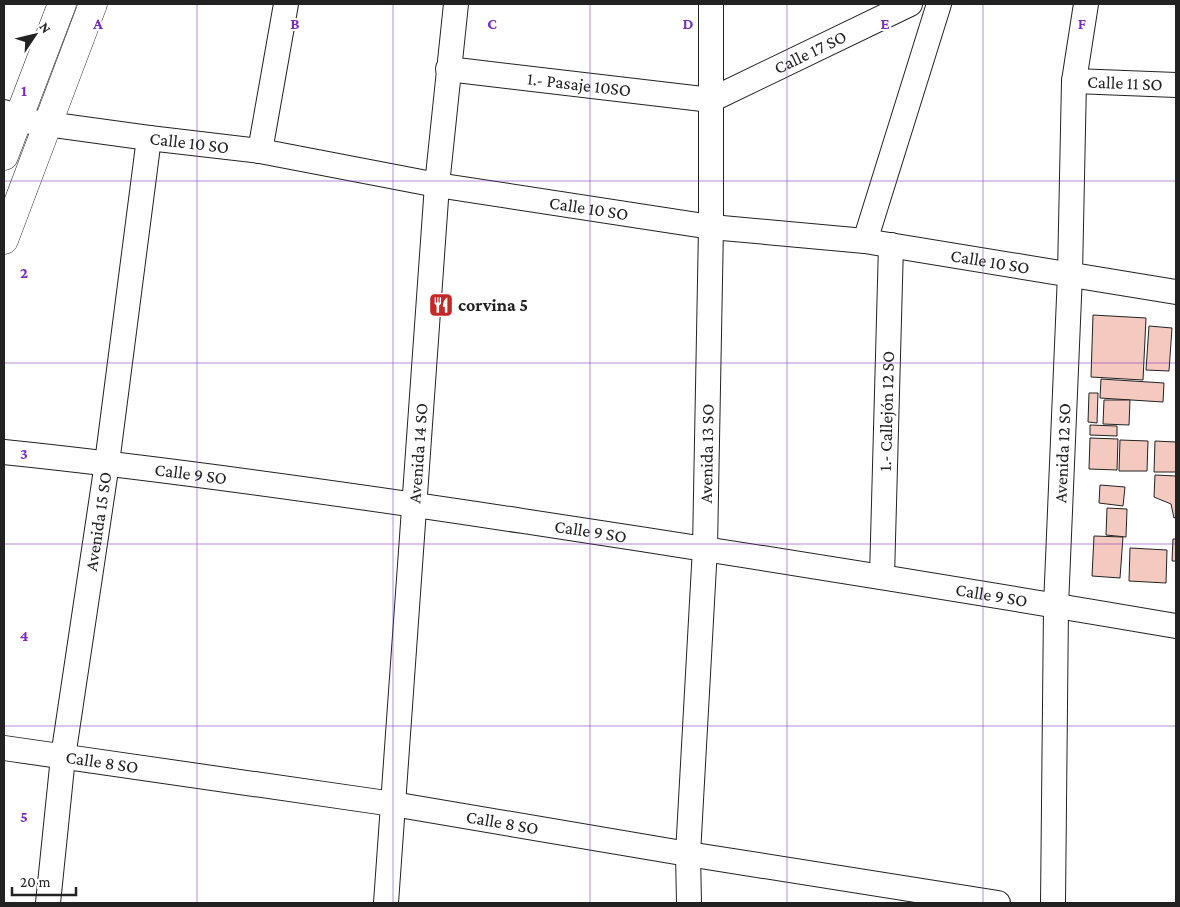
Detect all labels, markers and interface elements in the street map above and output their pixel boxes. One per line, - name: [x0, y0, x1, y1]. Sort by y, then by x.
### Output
- north arrow: [10, 10, 60, 60]
- text: A: [92, 15, 103, 32]
- text: B: [290, 15, 300, 32]
- text: C: [487, 15, 497, 32]
- text: D: [682, 15, 694, 32]
- text: E: [880, 15, 890, 32]
- text: F: [1078, 15, 1087, 32]
- text: N: [36, 19, 55, 36]
- street label: Calle 17 SO: [771, 26, 850, 78]
- street label: 1.- Pasaje 10SO: [526, 68, 632, 100]
- street label: Calle 11 SO: [1087, 72, 1163, 94]
- text: 1: [21, 82, 27, 99]
- street label: Calle 10 SO: [149, 128, 230, 157]
- street label: Calle 10 SO: [548, 192, 630, 224]
- street label: Calle 10 SO: [949, 245, 1031, 278]
- text: 2: [20, 264, 28, 281]
- restaurant icon: corvina 5: [428, 292, 454, 318]
- place label: corvina 5: [458, 295, 528, 315]
- street label: 1.- Callejón 12 SO: [875, 350, 898, 472]
- street label: Avenida 14 SO: [404, 402, 431, 504]
- street label: Avenida 13 SO: [696, 403, 718, 504]
- street label: Avenida 12 SO: [1050, 403, 1075, 503]
- text: 3: [20, 445, 28, 462]
- street label: Calle 9 SO: [153, 459, 228, 488]
- street label: Avenida 15 SO: [81, 471, 116, 572]
- street label: Calle 9 SO: [553, 516, 628, 547]
- street label: Calle 9 SO: [954, 579, 1029, 611]
- text: 4: [20, 627, 29, 644]
- street label: Calle 8 SO: [64, 747, 140, 777]
- street label: Calle 8 SO: [465, 807, 540, 839]
- text: 5: [20, 808, 28, 825]
- scale bar: [12, 864, 76, 896]
- text: 20 m: [20, 874, 51, 890]

